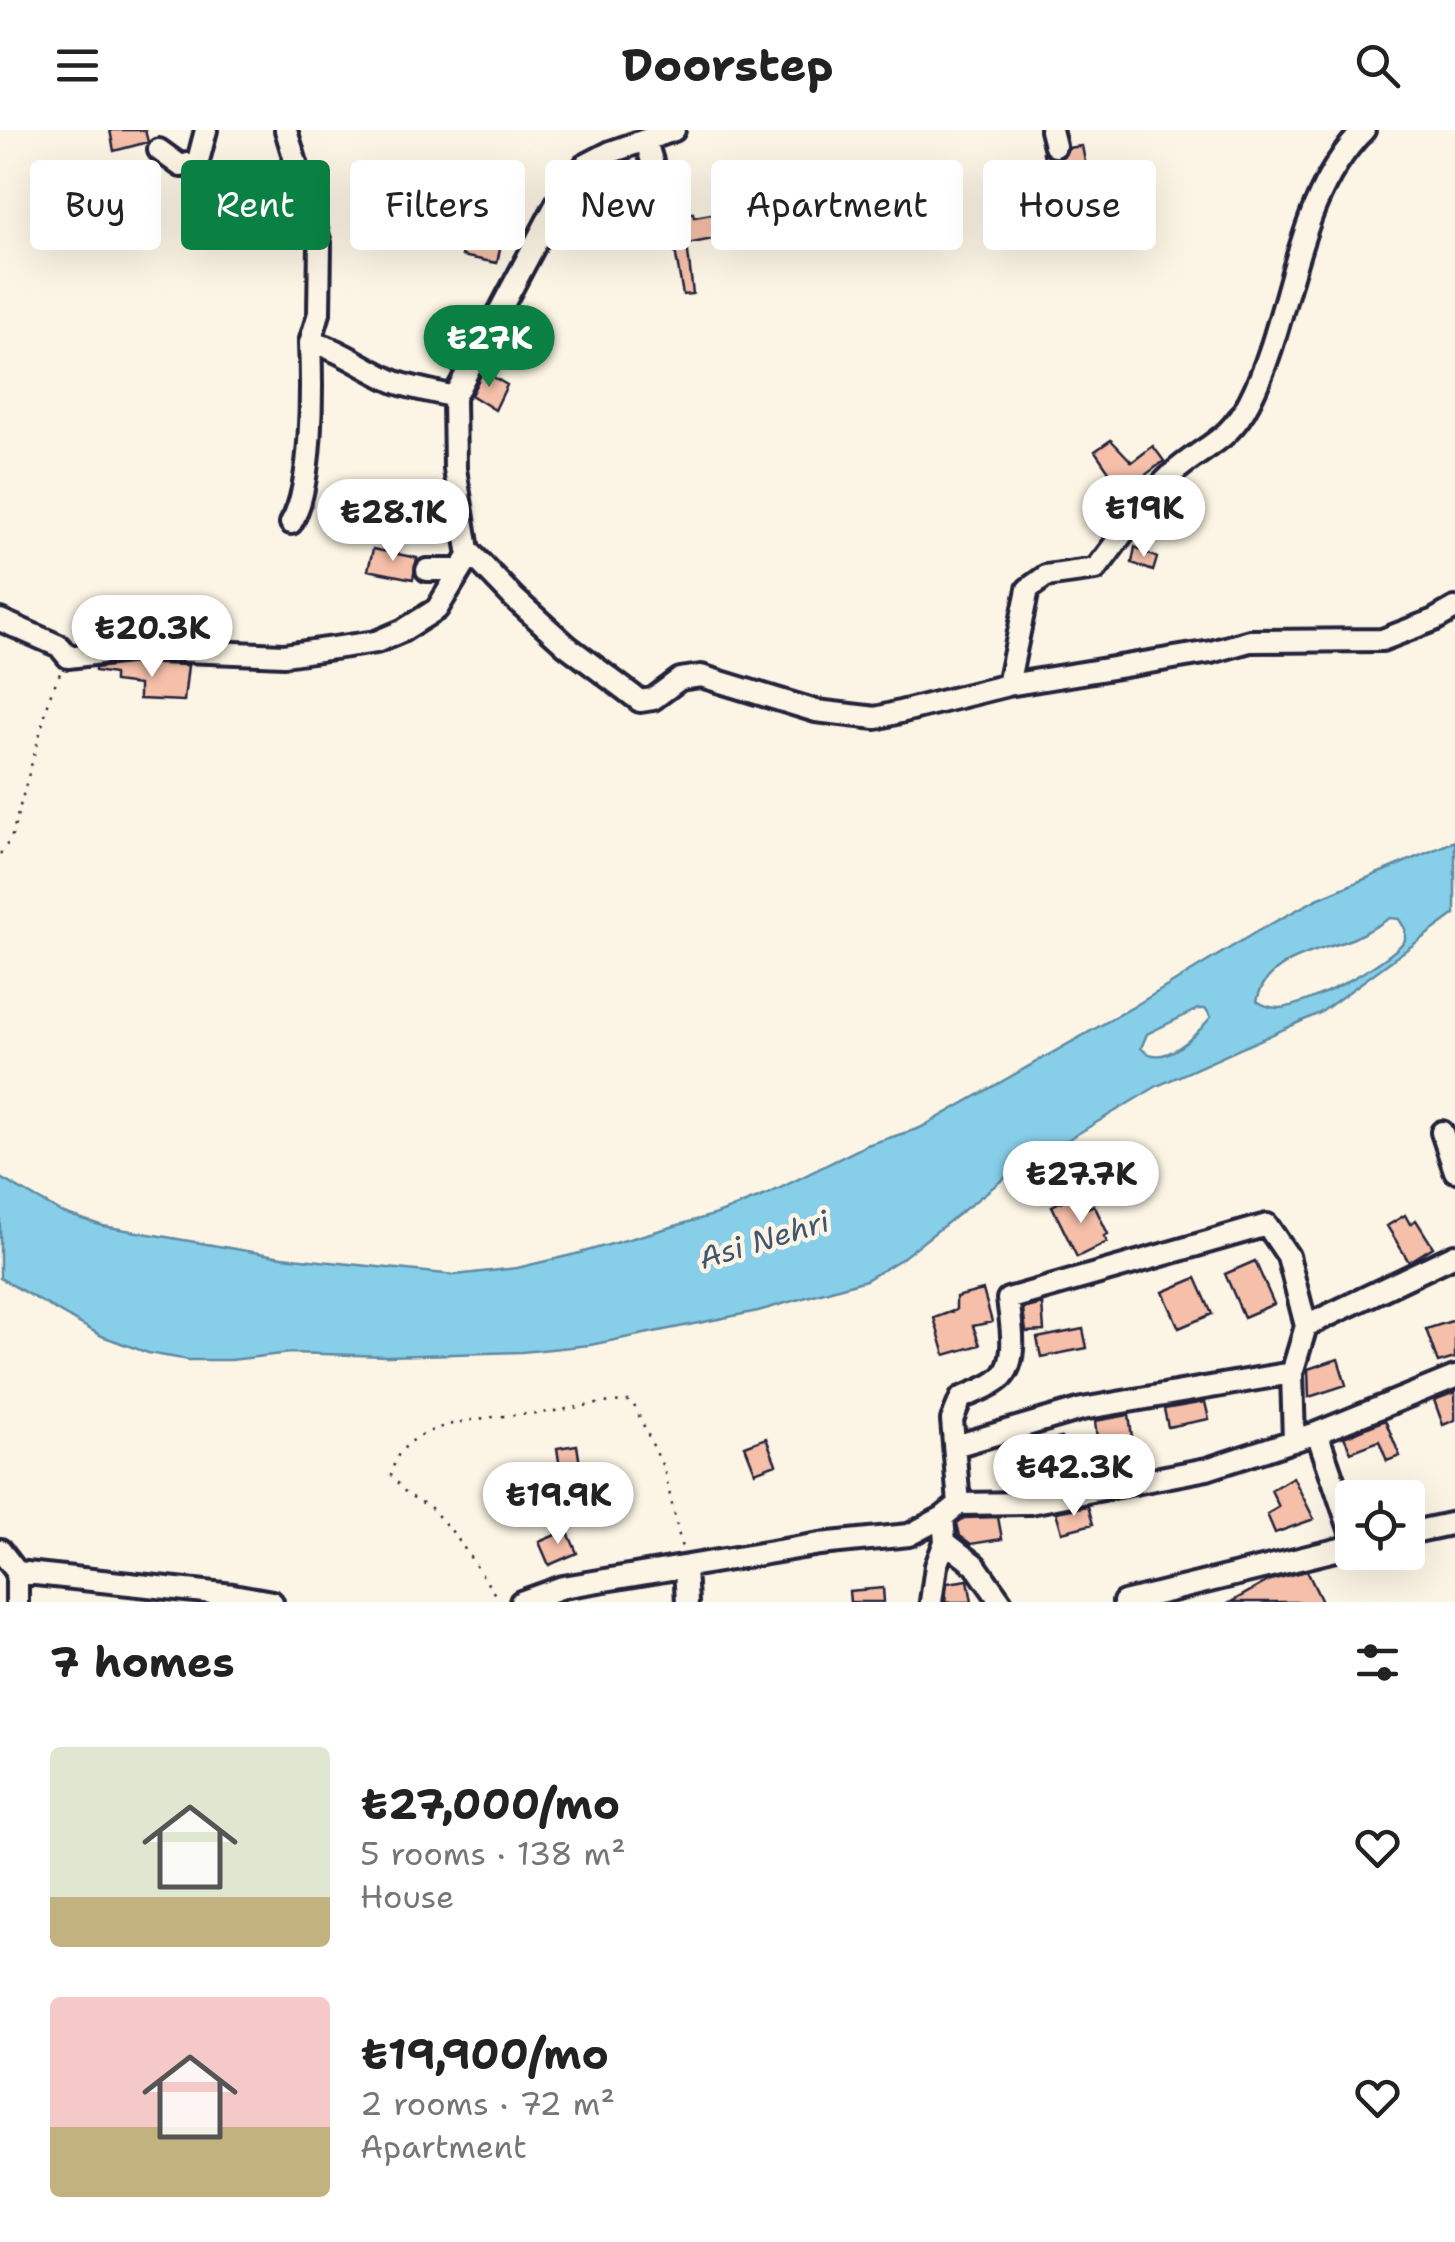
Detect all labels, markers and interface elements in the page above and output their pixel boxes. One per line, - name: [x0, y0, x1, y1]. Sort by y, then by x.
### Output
- text: Doorstep: [622, 35, 833, 95]
- icon: menu: [50, 38, 105, 93]
- icon: search: [1350, 38, 1405, 93]
- chip: Buy: [30, 160, 161, 250]
- chip: Rent: [181, 160, 330, 250]
- chip: Filters: [350, 160, 525, 250]
- chip: New: [545, 160, 691, 250]
- chip: Apartment: [711, 160, 963, 250]
- chip: House: [983, 160, 1156, 250]
- pin: ₺27K: [430, 305, 548, 390]
- text: ₺27K: [446, 316, 532, 359]
- pin: ₺19K: [1085, 475, 1203, 560]
- pin: ₺28.1K: [312, 479, 474, 564]
- text: ₺19K: [1104, 486, 1184, 529]
- text: ₺28.1K: [339, 490, 447, 533]
- pin: ₺20.3K: [71, 595, 233, 680]
- text: ₺20.3K: [94, 606, 210, 649]
- pin: ₺27.7K: [1000, 1141, 1162, 1226]
- text: ₺27.7K: [1025, 1152, 1137, 1195]
- water label: Asi Nehri: [694, 1200, 835, 1279]
- pin: ₺42.3K: [993, 1434, 1155, 1519]
- text: ₺42.3K: [1015, 1445, 1133, 1488]
- pin: ₺19.9K: [477, 1462, 639, 1547]
- text: ₺19.9K: [505, 1473, 611, 1516]
- map controls: [1335, 1480, 1425, 1570]
- button: locate: [1335, 1480, 1425, 1570]
- text: 7 homes: [50, 1634, 235, 1690]
- icon: filters: [1350, 1635, 1405, 1690]
- text: ₺27,000/mo: [360, 1776, 620, 1832]
- icon: home: [130, 1787, 250, 1907]
- icon: heart: [1350, 1820, 1405, 1875]
- text: 5 rooms · 138 m²: [360, 1832, 626, 1875]
- text: House: [360, 1875, 454, 1918]
- text: ₺19,900/mo: [360, 2026, 609, 2082]
- icon: home: [130, 2037, 250, 2157]
- icon: heart: [1350, 2070, 1405, 2125]
- text: 2 rooms · 72 m²: [360, 2082, 615, 2125]
- text: Apartment: [360, 2125, 527, 2168]

